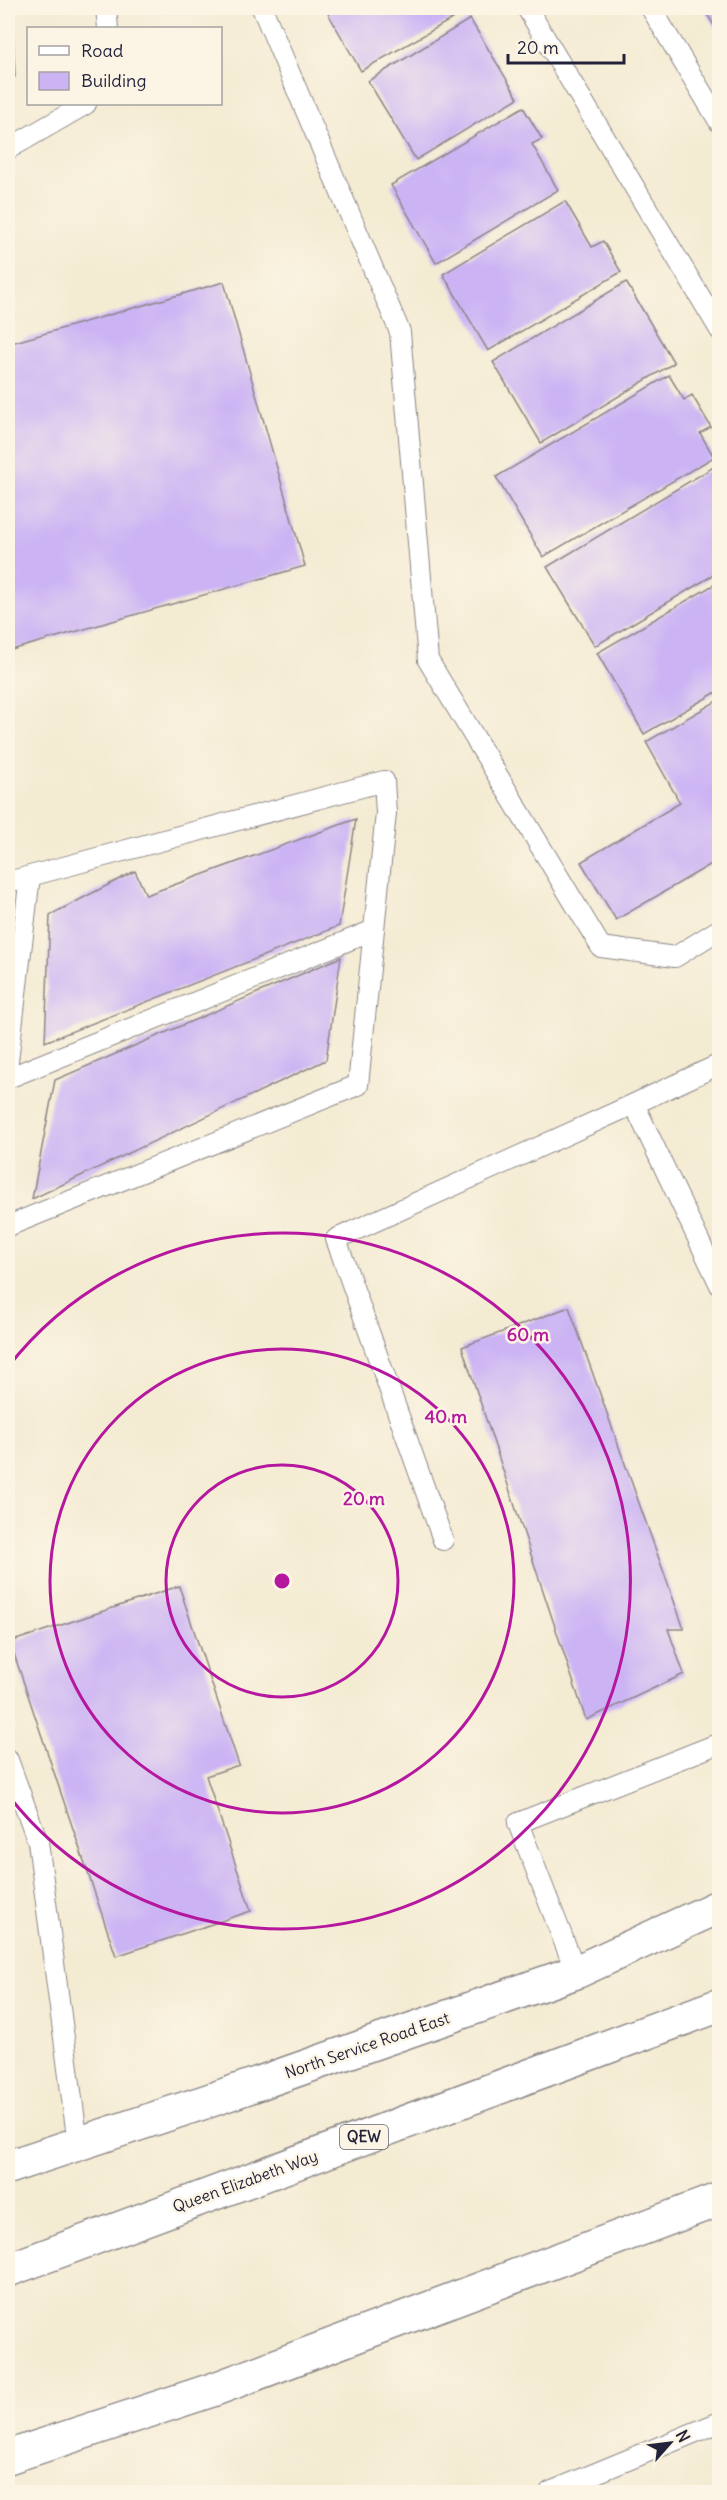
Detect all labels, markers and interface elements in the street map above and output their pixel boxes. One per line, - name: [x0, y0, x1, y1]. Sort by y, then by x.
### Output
- legend: [27, 27, 222, 105]
- scale bar: [508, 27, 624, 65]
- text: 20 m: [517, 36, 559, 59]
- text: Road: [81, 39, 124, 62]
- text: Building: [81, 69, 146, 92]
- text: 60 m: [507, 1323, 549, 1346]
- text: 40 m: [425, 1405, 467, 1428]
- text: 20 m: [343, 1487, 385, 1510]
- centre of rings: [272, 1571, 292, 1591]
- street label: North Service Road East: [282, 2007, 453, 2083]
- road number: QEW: [340, 2125, 388, 2149]
- street label: Queen Elizabeth Way: [170, 2145, 320, 2217]
- north arrow: [640, 2413, 700, 2473]
- text: N: [672, 2426, 695, 2446]

